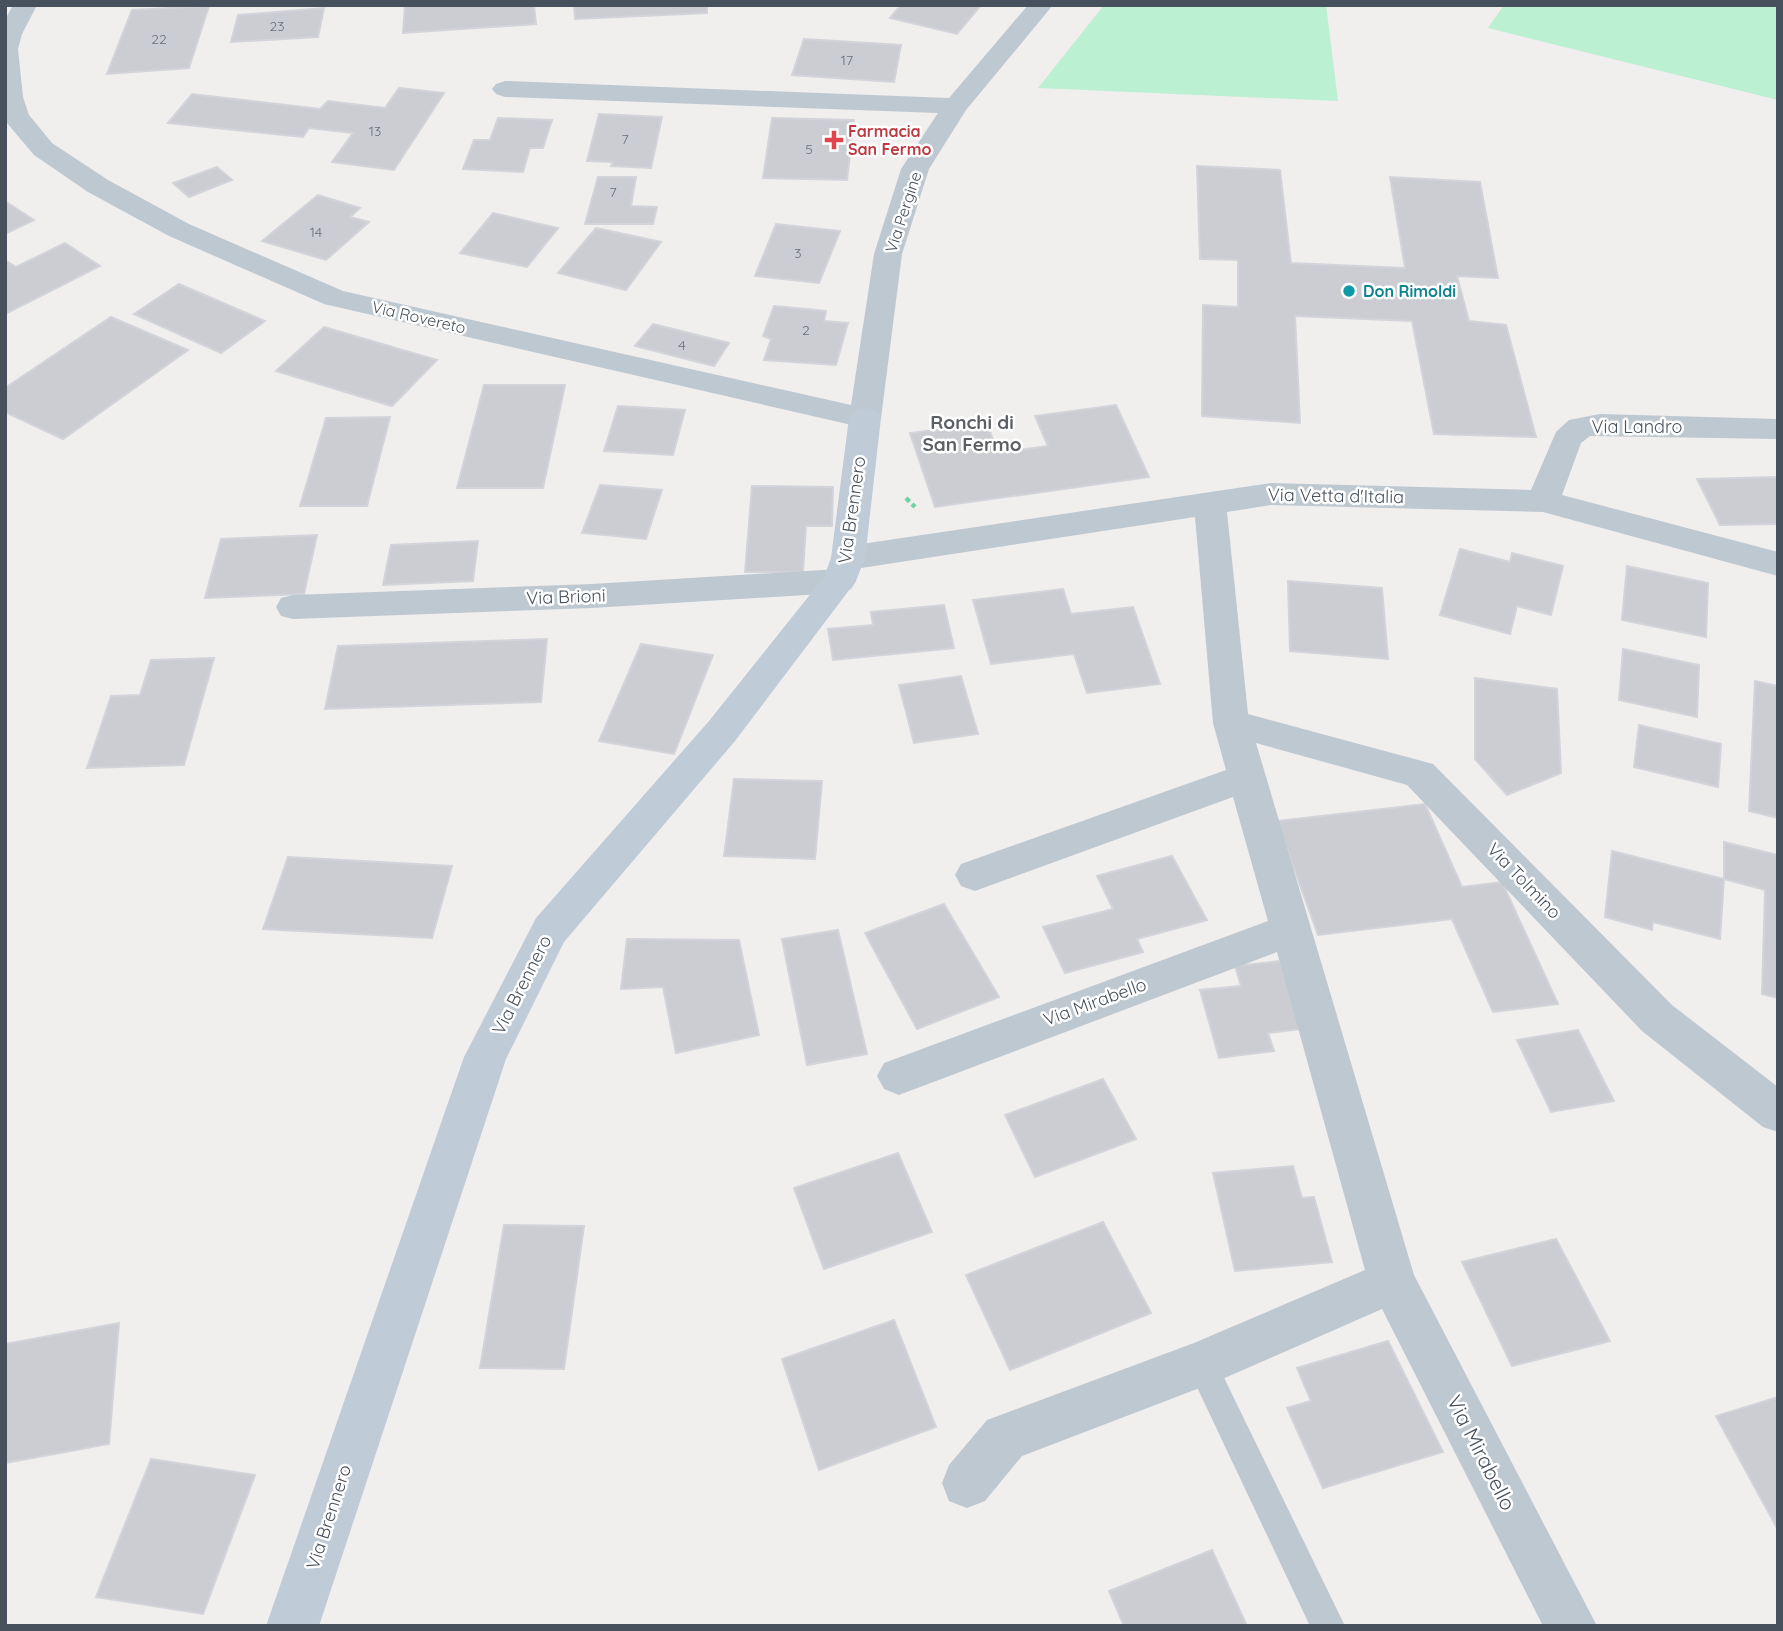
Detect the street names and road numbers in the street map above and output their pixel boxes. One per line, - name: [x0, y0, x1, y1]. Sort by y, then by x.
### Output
- street label: Via Pergine: [880, 169, 926, 255]
- street label: Via Rovereto: [370, 296, 468, 338]
- street label: Via Landro: [1592, 415, 1682, 438]
- street label: Via Brennero: [833, 455, 870, 565]
- street label: Via Vetta d'Italia: [1268, 483, 1404, 508]
- street label: Via Brioni: [526, 584, 606, 609]
- street label: Via Tolmino: [1482, 838, 1566, 924]
- street label: Via Brennero: [487, 931, 556, 1038]
- street label: Via Mirabello: [1040, 972, 1150, 1031]
- street label: Via Mirabello: [1442, 1390, 1522, 1515]
- street label: Via Brennero: [301, 1462, 356, 1572]

